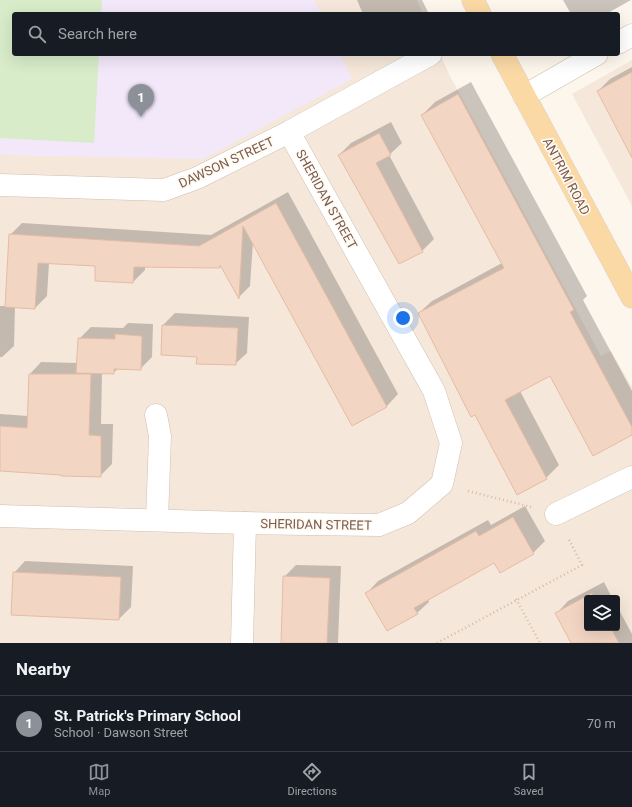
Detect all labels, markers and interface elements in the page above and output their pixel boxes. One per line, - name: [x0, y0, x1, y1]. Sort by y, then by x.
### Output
- search box: [12, 12, 620, 56]
- icon: search: [26, 23, 48, 45]
- text: Search here: [58, 25, 137, 43]
- pin: 1: [128, 84, 154, 117]
- street label: DAWSON STREET: [176, 134, 276, 191]
- street label: ANTRIM ROAD: [540, 135, 593, 217]
- street label: SHERIDAN STREET: [293, 147, 360, 252]
- your location: [393, 308, 413, 328]
- street label: SHERIDAN STREET: [260, 516, 372, 533]
- map controls: [584, 595, 620, 631]
- button: layers: [584, 595, 620, 631]
- text: Nearby: [16, 659, 71, 679]
- text: St. Patrick's Primary School: [54, 707, 241, 725]
- text: 1: [25, 716, 33, 731]
- text: 70 m: [587, 716, 616, 731]
- text: School · Dawson Street: [54, 725, 188, 740]
- tab: Map: [88, 761, 110, 798]
- tab: Directions: [287, 761, 337, 798]
- tab: Saved: [514, 761, 544, 798]

